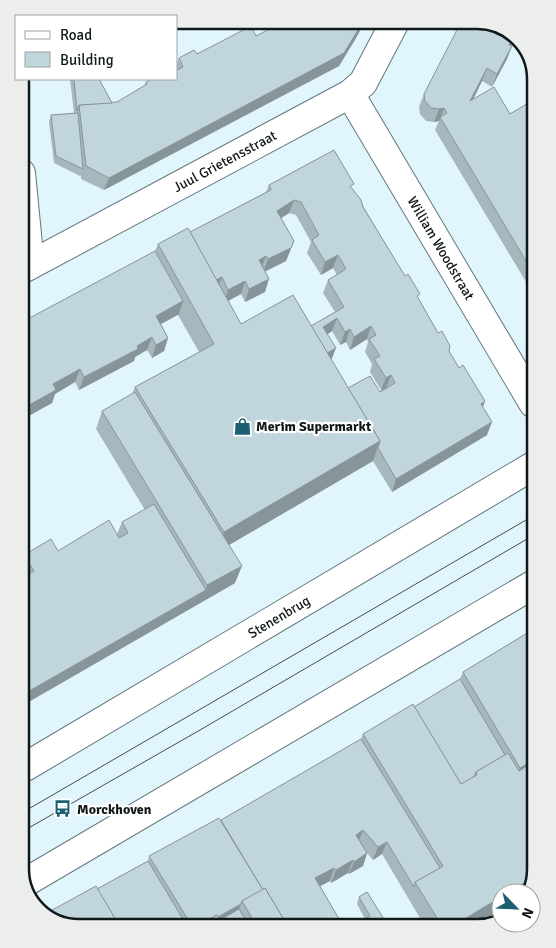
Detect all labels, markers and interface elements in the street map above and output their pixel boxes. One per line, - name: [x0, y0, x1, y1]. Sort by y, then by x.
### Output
- legend: [15, 15, 178, 80]
- text: Road: [60, 26, 92, 44]
- text: Building: [60, 51, 114, 69]
- street label: Juul Grietensstraat: [170, 126, 279, 196]
- street label: William Woodstraat: [404, 193, 478, 303]
- shop icon: Merim Supermarkt: [232, 416, 252, 436]
- place label: Merim Supermarkt: [256, 418, 372, 435]
- street label: Stenenbrug: [245, 592, 313, 642]
- bus stop icon: Morckhoven: [53, 799, 73, 819]
- place label: Morckhoven: [77, 801, 152, 818]
- north arrow: [491, 883, 541, 933]
- text: N: [518, 905, 537, 921]

